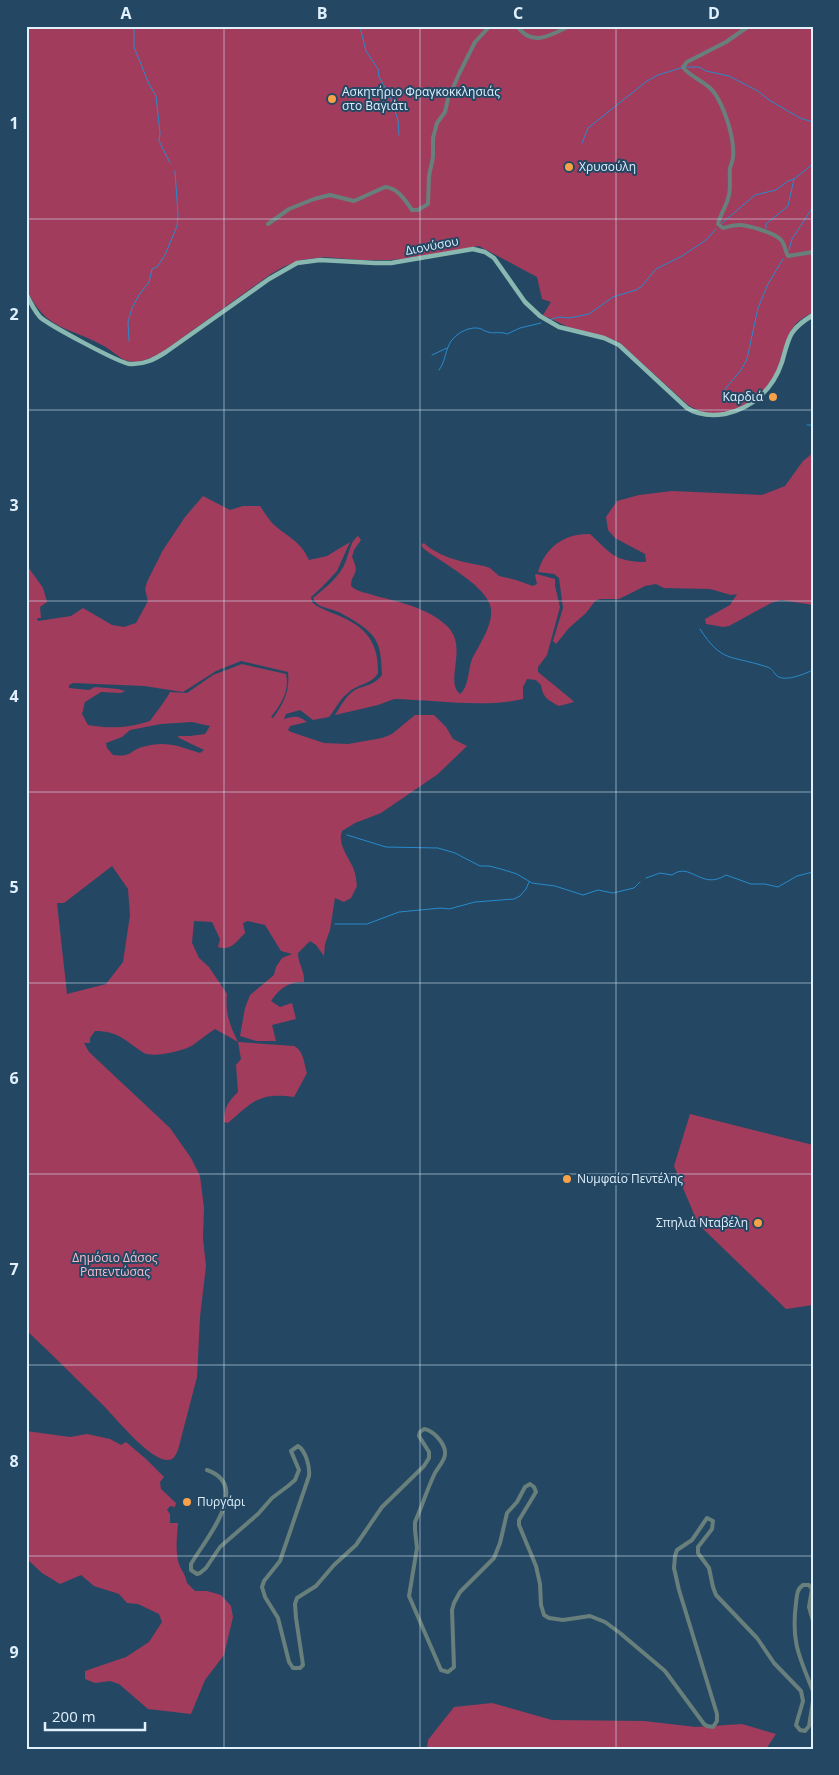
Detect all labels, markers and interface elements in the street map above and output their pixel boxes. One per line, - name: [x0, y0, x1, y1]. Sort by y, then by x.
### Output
- text: A: [120, 2, 132, 24]
- text: B: [317, 2, 327, 24]
- text: C: [513, 2, 523, 24]
- text: D: [708, 2, 720, 24]
- place label: Ασκητήριο Φραγκοκκλησιάς στο Bαγιάτι: [342, 83, 500, 114]
- marker: Ασκητήριο Φραγκοκκλησιάς στο Bαγιάτι: [326, 93, 338, 105]
- text: 1: [9, 112, 19, 134]
- place label: Χρυσούλη: [579, 158, 636, 175]
- marker: Χρυσούλη: [563, 161, 575, 173]
- street label: Διονύσου: [404, 232, 460, 259]
- text: 2: [9, 303, 19, 325]
- place label: Καρδιά: [723, 388, 764, 405]
- marker: Καρδιά: [767, 391, 779, 403]
- text: 3: [9, 494, 19, 516]
- text: 4: [9, 685, 19, 707]
- text: 5: [9, 876, 19, 898]
- text: 6: [9, 1067, 19, 1089]
- place label: Νυμφαίο Πεντέλης: [577, 1170, 683, 1187]
- marker: Νυμφαίο Πεντέλης: [561, 1173, 573, 1185]
- place label: Σπηλιά Νταβέλη: [656, 1214, 748, 1231]
- marker: Σπηλιά Νταβέλη: [752, 1217, 764, 1229]
- park label: Δημόσιο Δάσος Ραπεντώσας: [72, 1249, 158, 1280]
- text: 7: [9, 1258, 19, 1280]
- text: 8: [9, 1450, 19, 1472]
- place label: Πυργάρι: [197, 1493, 245, 1510]
- marker: Πυργάρι: [181, 1496, 193, 1508]
- text: 9: [9, 1641, 19, 1663]
- scale bar: [45, 1700, 145, 1732]
- text: 200 m: [52, 1706, 96, 1726]

